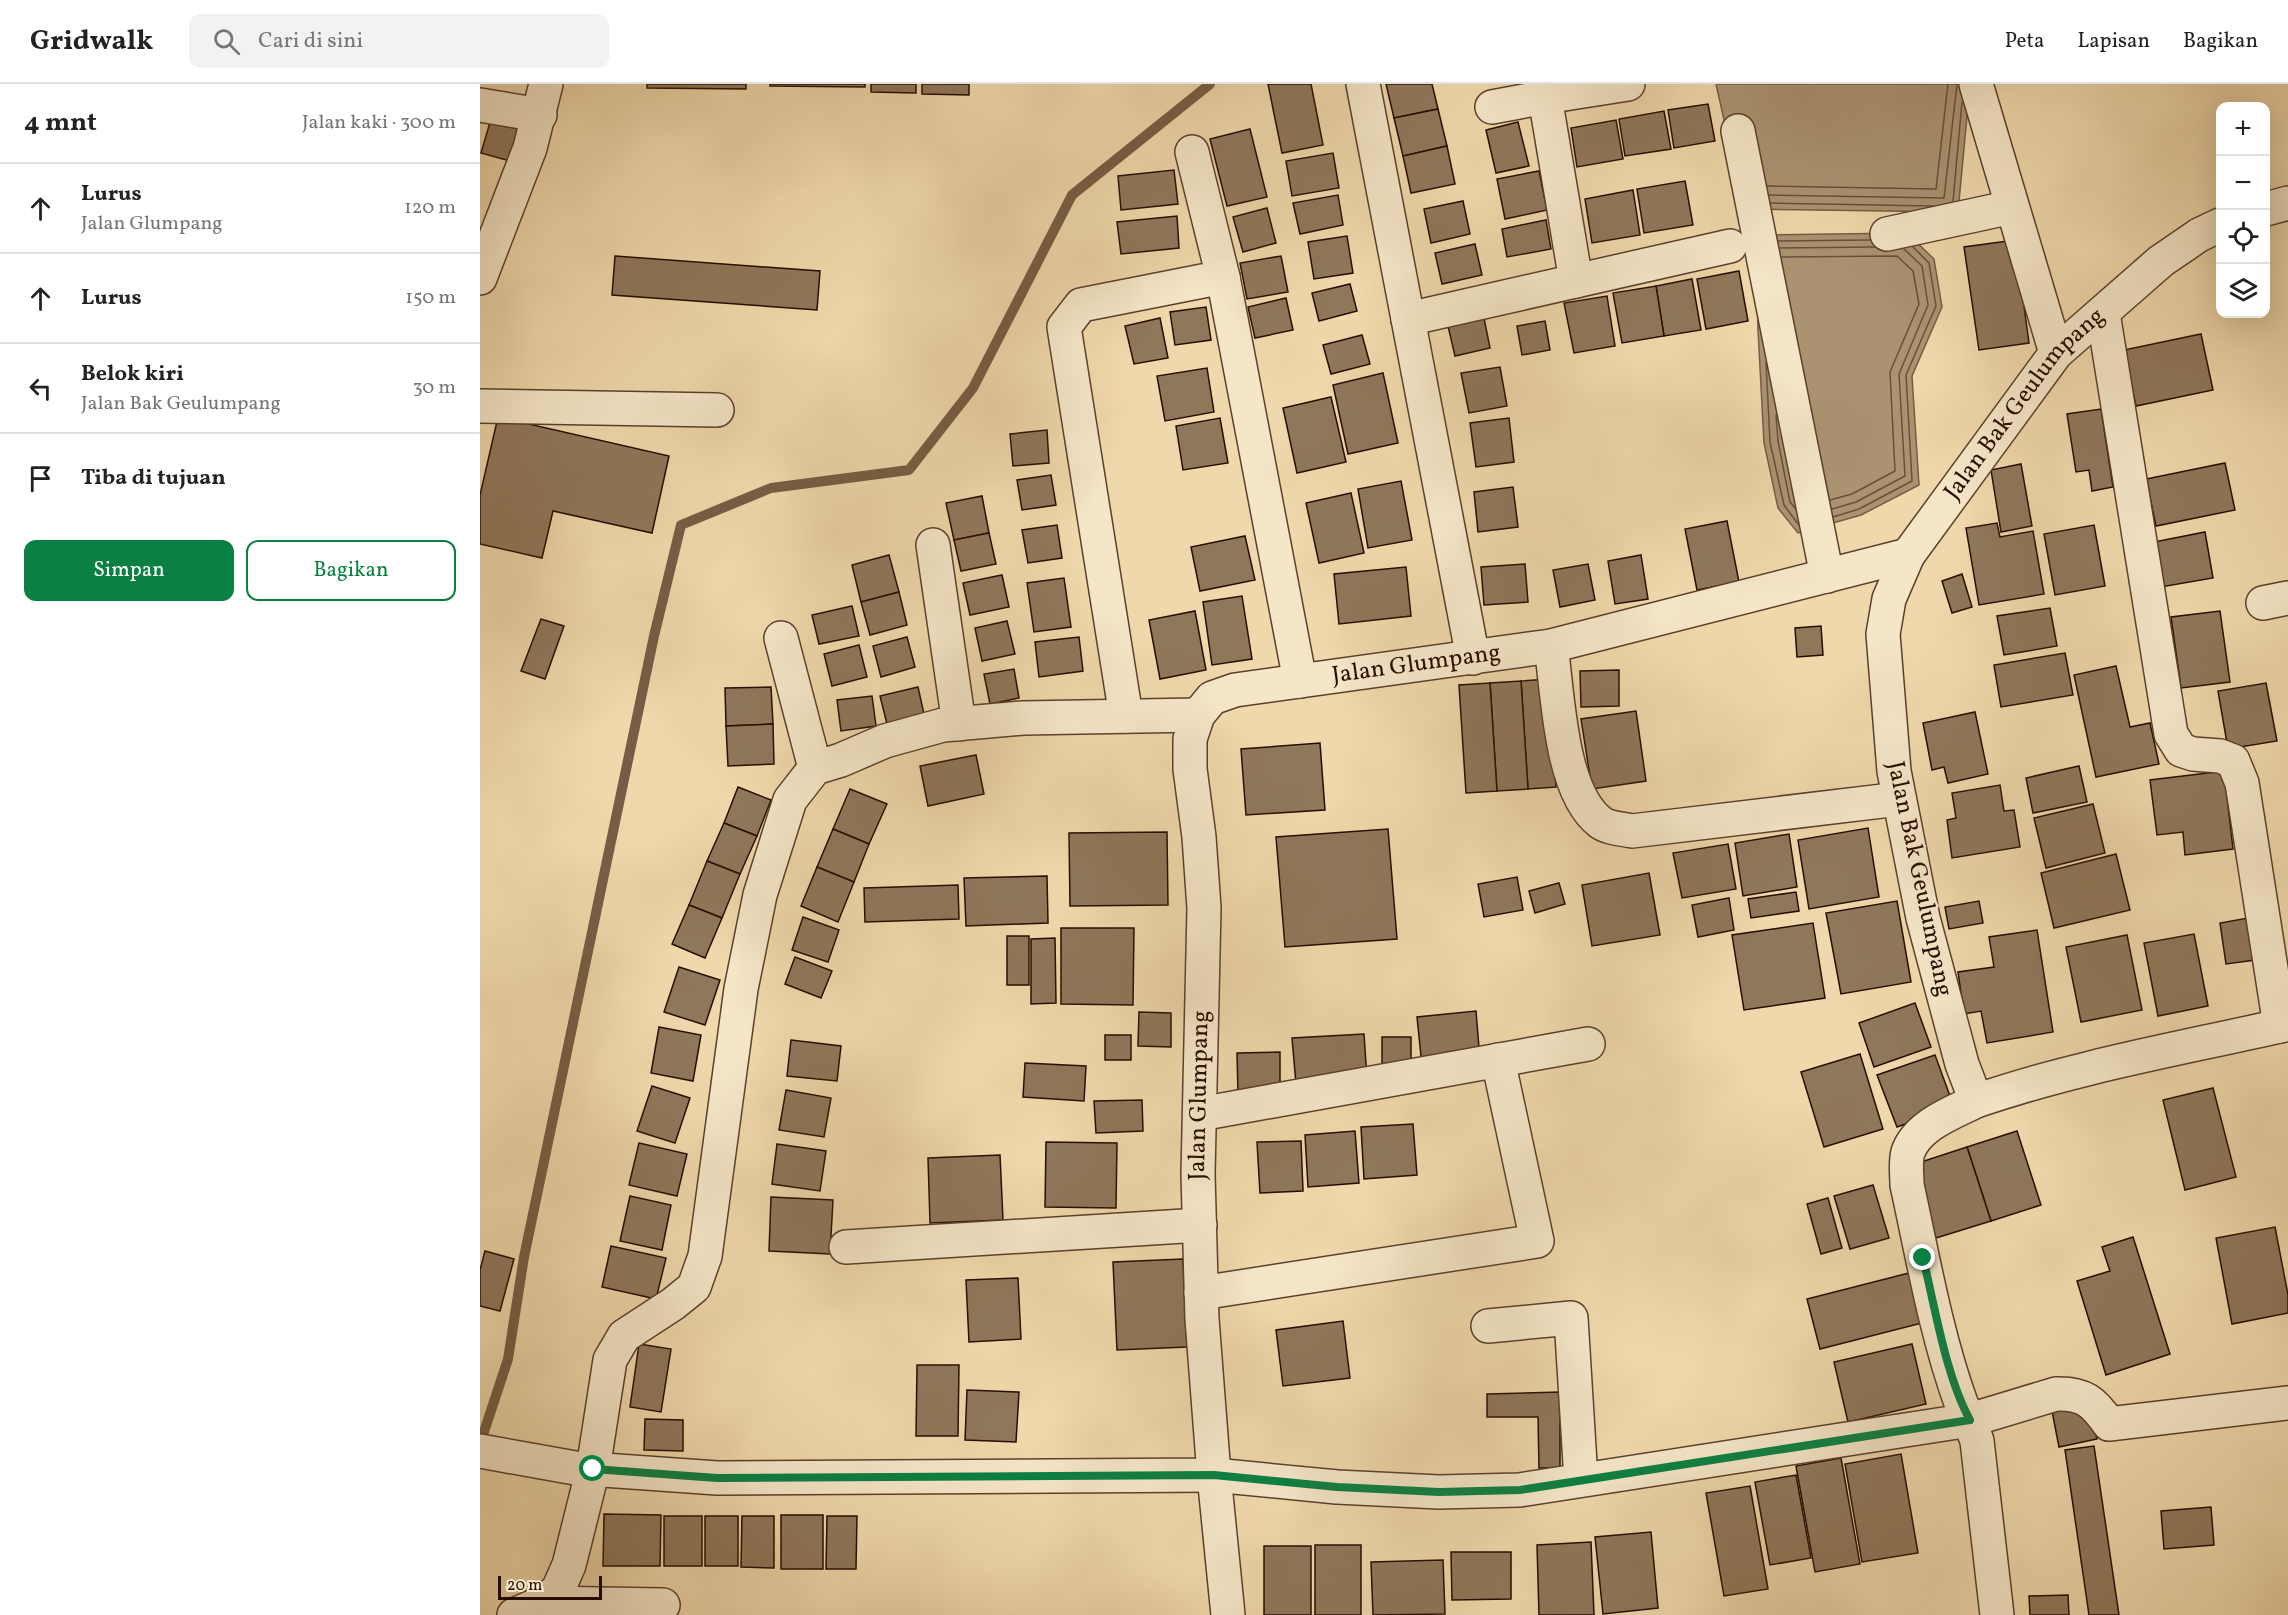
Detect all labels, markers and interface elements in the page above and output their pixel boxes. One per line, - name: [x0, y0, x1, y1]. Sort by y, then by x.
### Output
- search box: [189, 14, 609, 68]
- text: Gridwalk: [30, 22, 153, 61]
- icon: search: [210, 25, 243, 58]
- text: Cari di sini: [258, 26, 363, 57]
- text: Peta: [2005, 27, 2044, 56]
- text: Lapisan: [2077, 27, 2150, 56]
- text: Bagikan: [2183, 27, 2258, 56]
- map controls: [2216, 102, 2270, 318]
- button: +: [2216, 102, 2270, 156]
- text: 4 mnt: [24, 105, 97, 141]
- text: Jalan kaki · 300 m: [302, 109, 456, 137]
- button: −: [2216, 156, 2270, 210]
- text: Lurus: [81, 179, 142, 210]
- icon: ahead: [24, 192, 57, 225]
- text: 120 m: [404, 194, 456, 222]
- text: Jalan Glumpang: [81, 210, 223, 238]
- button: locate: [2216, 210, 2270, 264]
- button: layers: [2216, 264, 2270, 318]
- icon: ahead: [24, 282, 57, 315]
- text: Lurus: [81, 283, 142, 314]
- text: 150 m: [405, 284, 456, 312]
- street label: Jalan Bak Geulumpang: [1936, 300, 2113, 508]
- text: Belok kiri: [81, 359, 184, 390]
- icon: left: [24, 372, 57, 405]
- text: 30 m: [412, 374, 456, 402]
- text: Jalan Bak Geulumpang: [81, 390, 281, 418]
- icon: arrive: [24, 462, 57, 495]
- text: Tiba di tujuan: [81, 463, 226, 494]
- button: Simpan: [24, 540, 234, 601]
- button: Bagikan: [246, 540, 456, 601]
- street label: Jalan Glumpang: [1330, 636, 1503, 693]
- street label: Jalan Bak Geulumpang: [1877, 758, 1961, 1000]
- street label: Jalan Glumpang: [1181, 1010, 1219, 1181]
- route end: [1909, 1244, 1935, 1270]
- route start: [579, 1455, 605, 1481]
- scale bar: [498, 1573, 602, 1600]
- text: 20 m: [507, 1575, 542, 1597]

